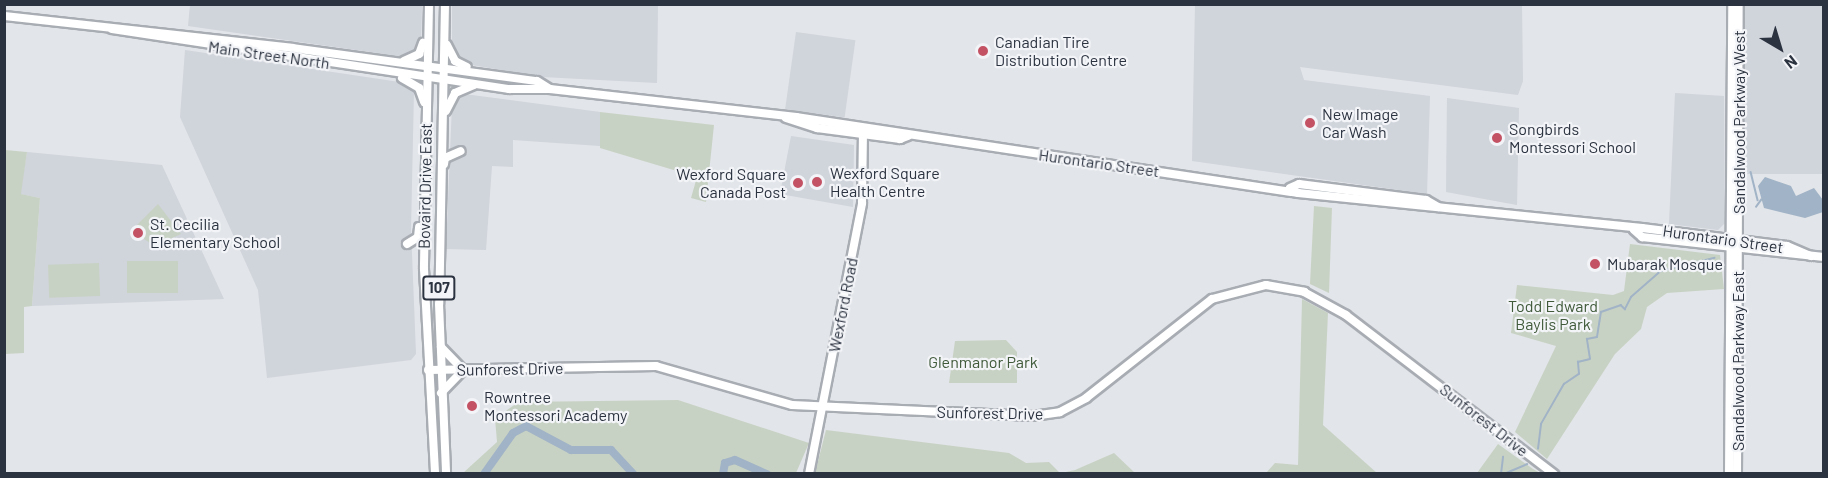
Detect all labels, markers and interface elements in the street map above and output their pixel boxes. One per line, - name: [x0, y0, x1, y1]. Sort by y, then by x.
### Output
- north arrow: [1750, 18, 1810, 78]
- street label: Sandalwood Parkway West: [1729, 30, 1749, 214]
- place label: Canadian Tire Distribution Centre: [995, 32, 1127, 70]
- street label: Main Street North: [207, 37, 331, 73]
- marker: Canadian Tire Distribution Centre: [976, 44, 990, 58]
- text: N: [1781, 52, 1801, 73]
- place label: New Image Car Wash: [1322, 104, 1399, 142]
- marker: New Image Car Wash: [1303, 116, 1317, 130]
- place label: Songbirds Montessori School: [1509, 119, 1636, 157]
- street label: Bovaird Drive East: [414, 123, 436, 249]
- marker: Songbirds Montessori School: [1490, 131, 1504, 145]
- street label: Hurontario Street: [1037, 145, 1161, 181]
- place label: Wexford Square Health Centre: [830, 163, 940, 201]
- place label: Wexford Square Canada Post: [676, 164, 786, 202]
- marker: Wexford Square Health Centre: [808, 173, 826, 191]
- marker: Wexford Square Canada Post: [791, 176, 805, 190]
- place label: St. Cecilia Elementary School: [150, 214, 280, 252]
- street label: Hurontario Street: [1661, 221, 1785, 257]
- marker: St. Cecilia Elementary School: [131, 226, 145, 240]
- place label: Mubarak Mosque: [1607, 254, 1723, 274]
- street label: Wexford Road: [824, 256, 862, 354]
- marker: Mubarak Mosque: [1588, 257, 1602, 271]
- street label: Sandalwood Parkway East: [1728, 271, 1748, 451]
- road number: 107: [421, 276, 457, 300]
- park label: Todd Edward Baylis Park: [1508, 296, 1598, 334]
- park label: Glenmanor Park: [928, 352, 1038, 372]
- street label: Sunforest Drive: [456, 358, 564, 380]
- street label: Sunforest Drive: [1436, 380, 1532, 460]
- place label: Rowntree Montessori Academy: [484, 387, 627, 425]
- marker: Rowntree Montessori Academy: [465, 399, 479, 413]
- street label: Sunforest Drive: [936, 402, 1044, 424]

